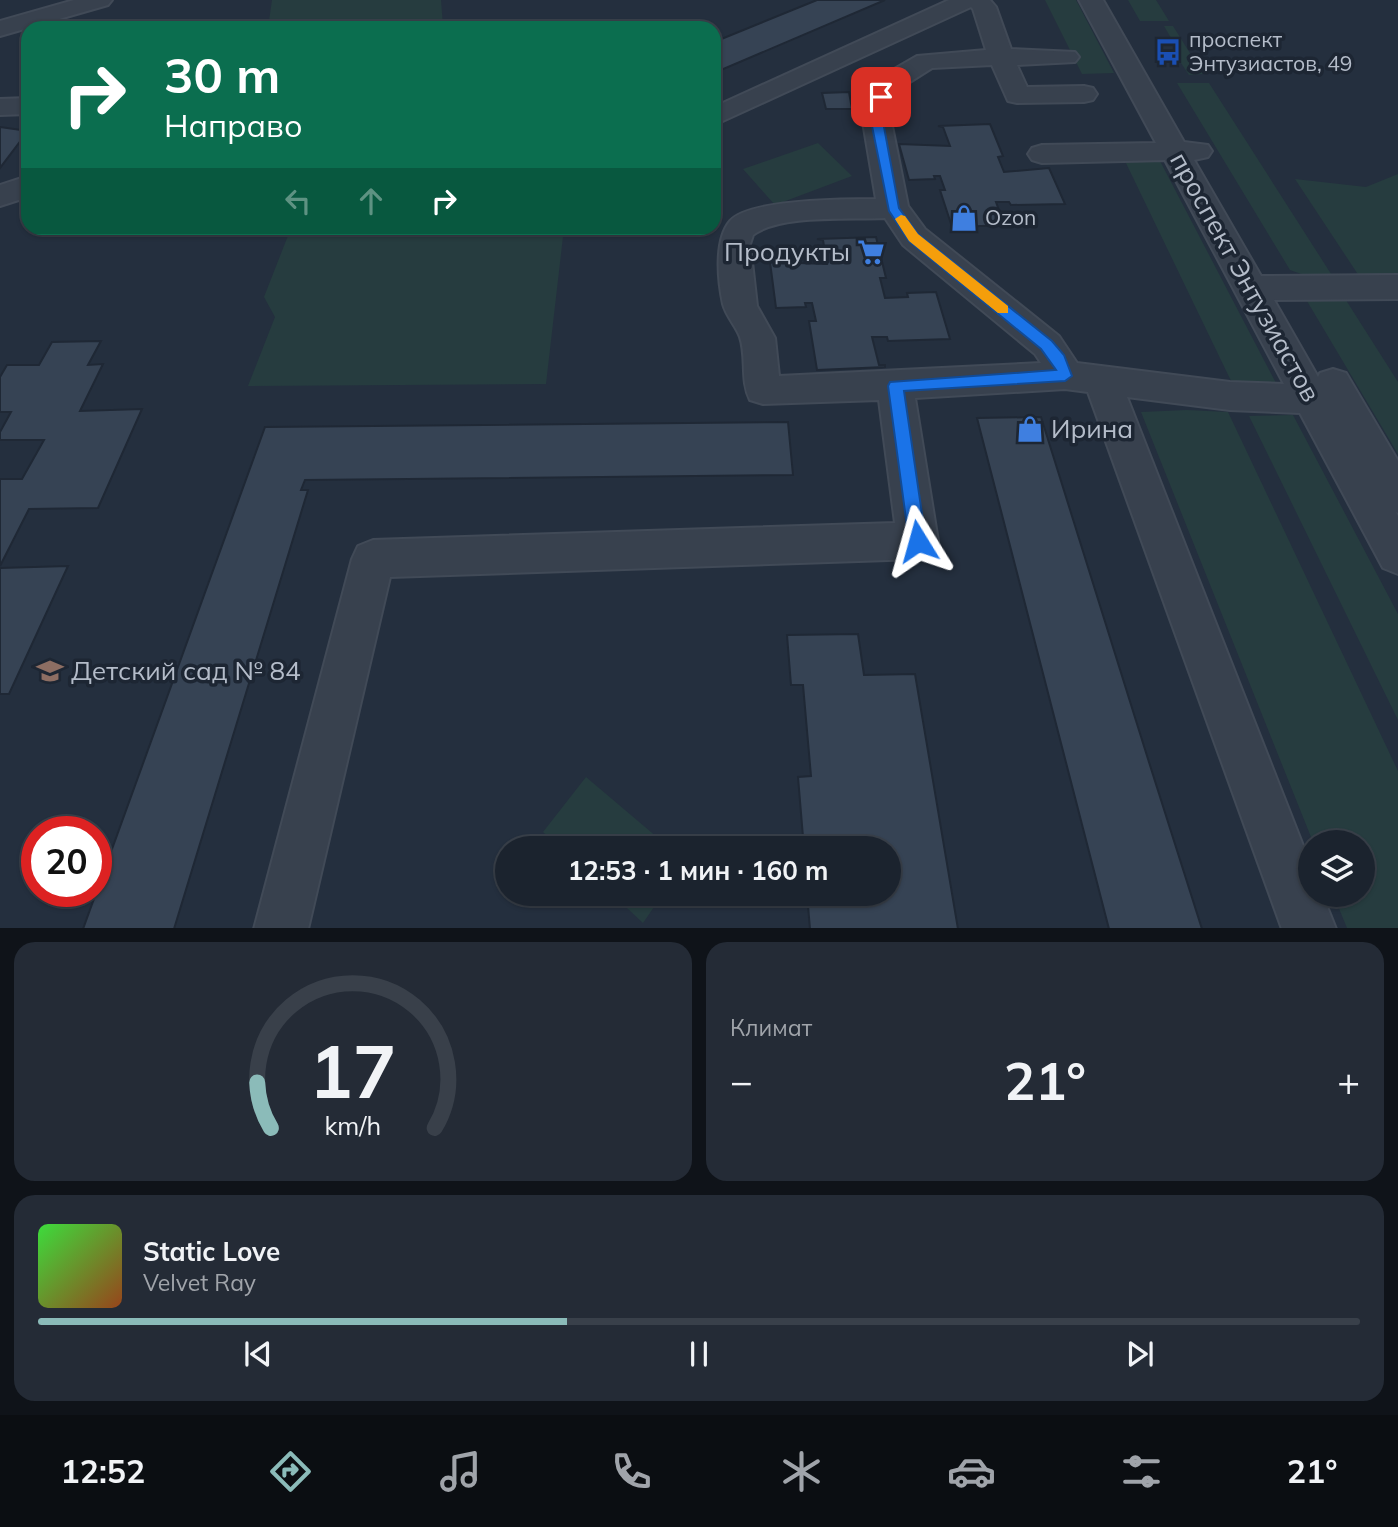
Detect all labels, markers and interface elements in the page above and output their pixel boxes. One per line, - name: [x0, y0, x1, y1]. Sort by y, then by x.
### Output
- place label: проспект Энтузиастов, 49: [1189, 26, 1352, 76]
- bus stop icon: проспект Энтузиастов, 49: [1153, 37, 1183, 67]
- text: 30 m: [164, 44, 280, 105]
- icon: right: [49, 49, 140, 140]
- pin: [851, 67, 911, 127]
- icon: arrive: [862, 78, 900, 116]
- text: Направо: [164, 105, 303, 145]
- street label: проспект Энтузиастов: [1163, 146, 1328, 407]
- icon: left: [279, 182, 317, 220]
- icon: ahead: [352, 182, 390, 220]
- icon: right: [425, 182, 463, 220]
- shop icon: Ozon: [949, 203, 979, 233]
- place label: Ozon: [985, 204, 1036, 230]
- place label: Продукты: [724, 235, 850, 268]
- supermarket icon: Продукты: [856, 237, 886, 267]
- place label: Ирина: [1051, 412, 1133, 445]
- shop icon: Ирина: [1015, 414, 1045, 444]
- position arrow: [881, 504, 955, 578]
- place label: Детский сад № 84: [71, 654, 301, 687]
- school or university icon: Детский сад № 84: [35, 656, 65, 686]
- speed limit sign: 20: [21, 816, 112, 907]
- map controls: [1298, 830, 1375, 907]
- button: layers: [1298, 830, 1375, 907]
- text: 12:53 · 1 мин · 160 m: [568, 854, 828, 887]
- text: Климат: [730, 1013, 812, 1042]
- text: 17: [309, 1025, 397, 1116]
- text: 21°: [1004, 1048, 1086, 1113]
- text: −: [730, 1057, 753, 1105]
- text: +: [1337, 1057, 1360, 1105]
- text: km/h: [325, 1109, 381, 1140]
- text: Static Love: [143, 1235, 280, 1268]
- text: Velvet Ray: [143, 1268, 256, 1297]
- icon: previous: [239, 1335, 277, 1373]
- icon: pause: [680, 1335, 718, 1373]
- icon: next: [1121, 1335, 1159, 1373]
- icon: directions: [266, 1447, 315, 1496]
- icon: music: [436, 1447, 485, 1496]
- icon: phone: [607, 1447, 656, 1496]
- icon: climate: [777, 1447, 826, 1496]
- icon: car: [947, 1447, 996, 1496]
- icon: filters: [1117, 1447, 1166, 1496]
- text: 12:52: [61, 1451, 145, 1491]
- text: 21°: [1287, 1451, 1337, 1491]

